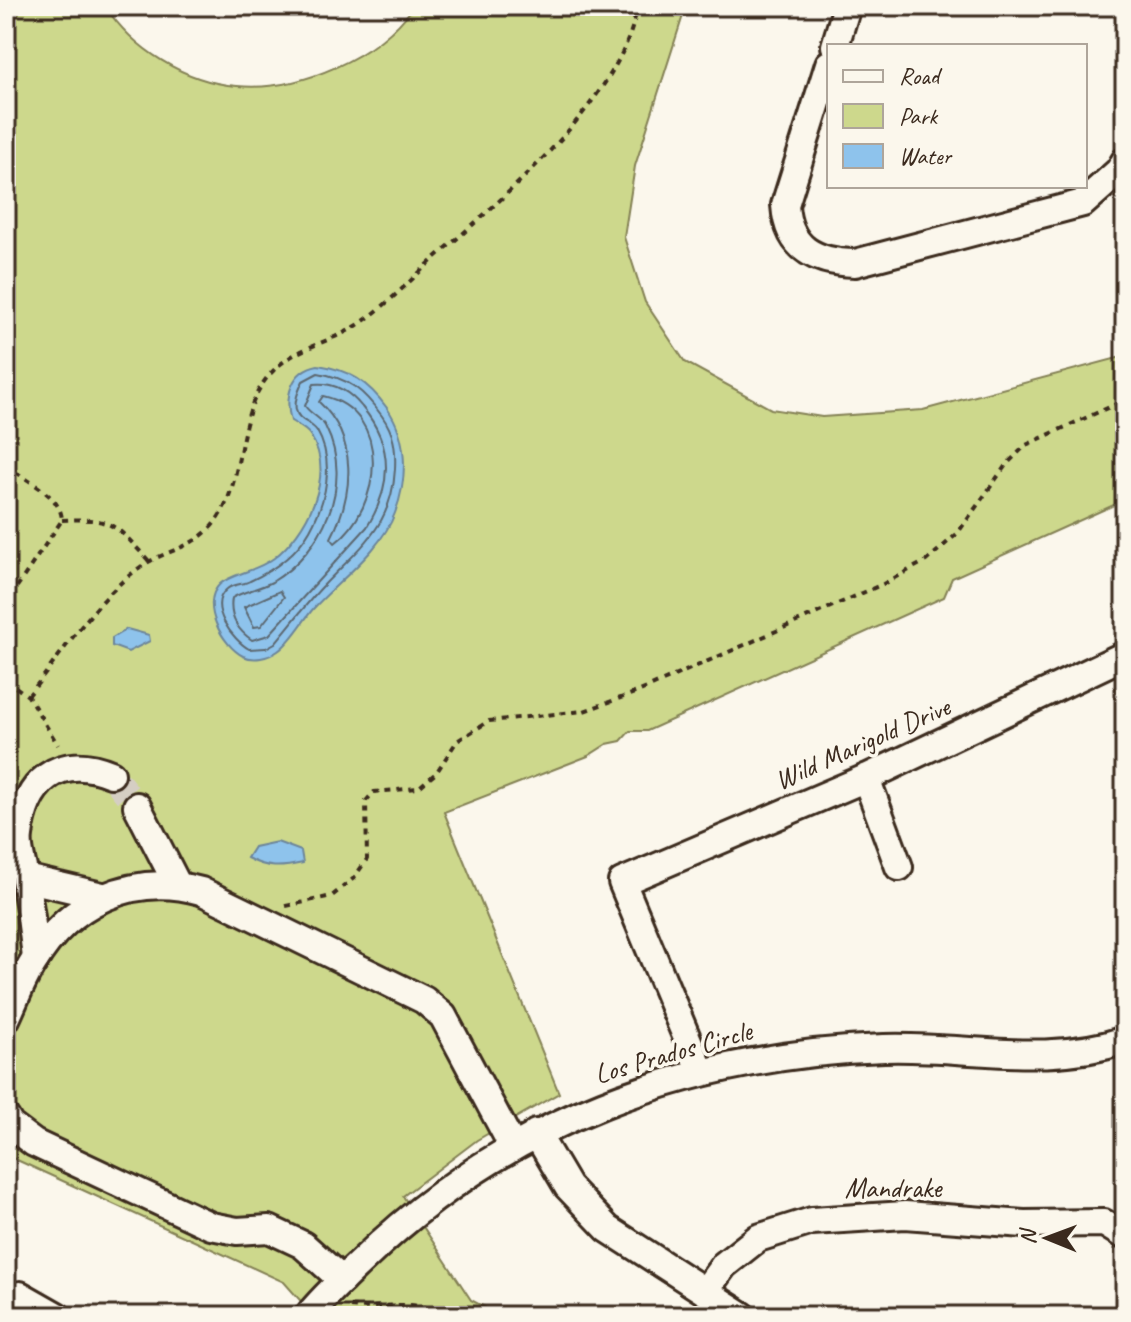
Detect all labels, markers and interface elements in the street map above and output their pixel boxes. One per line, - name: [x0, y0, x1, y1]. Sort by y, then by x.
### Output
- legend: [827, 44, 1087, 188]
- text: Road: [899, 61, 943, 91]
- text: Park: [899, 101, 939, 131]
- text: Water: [899, 141, 954, 171]
- street label: Wild Marigold Drive: [769, 688, 957, 797]
- street label: Los Prados Circle: [590, 1012, 758, 1091]
- street label: Mandrake: [845, 1170, 943, 1205]
- north arrow: [1007, 1198, 1087, 1278]
- text: N: [1014, 1227, 1042, 1245]

